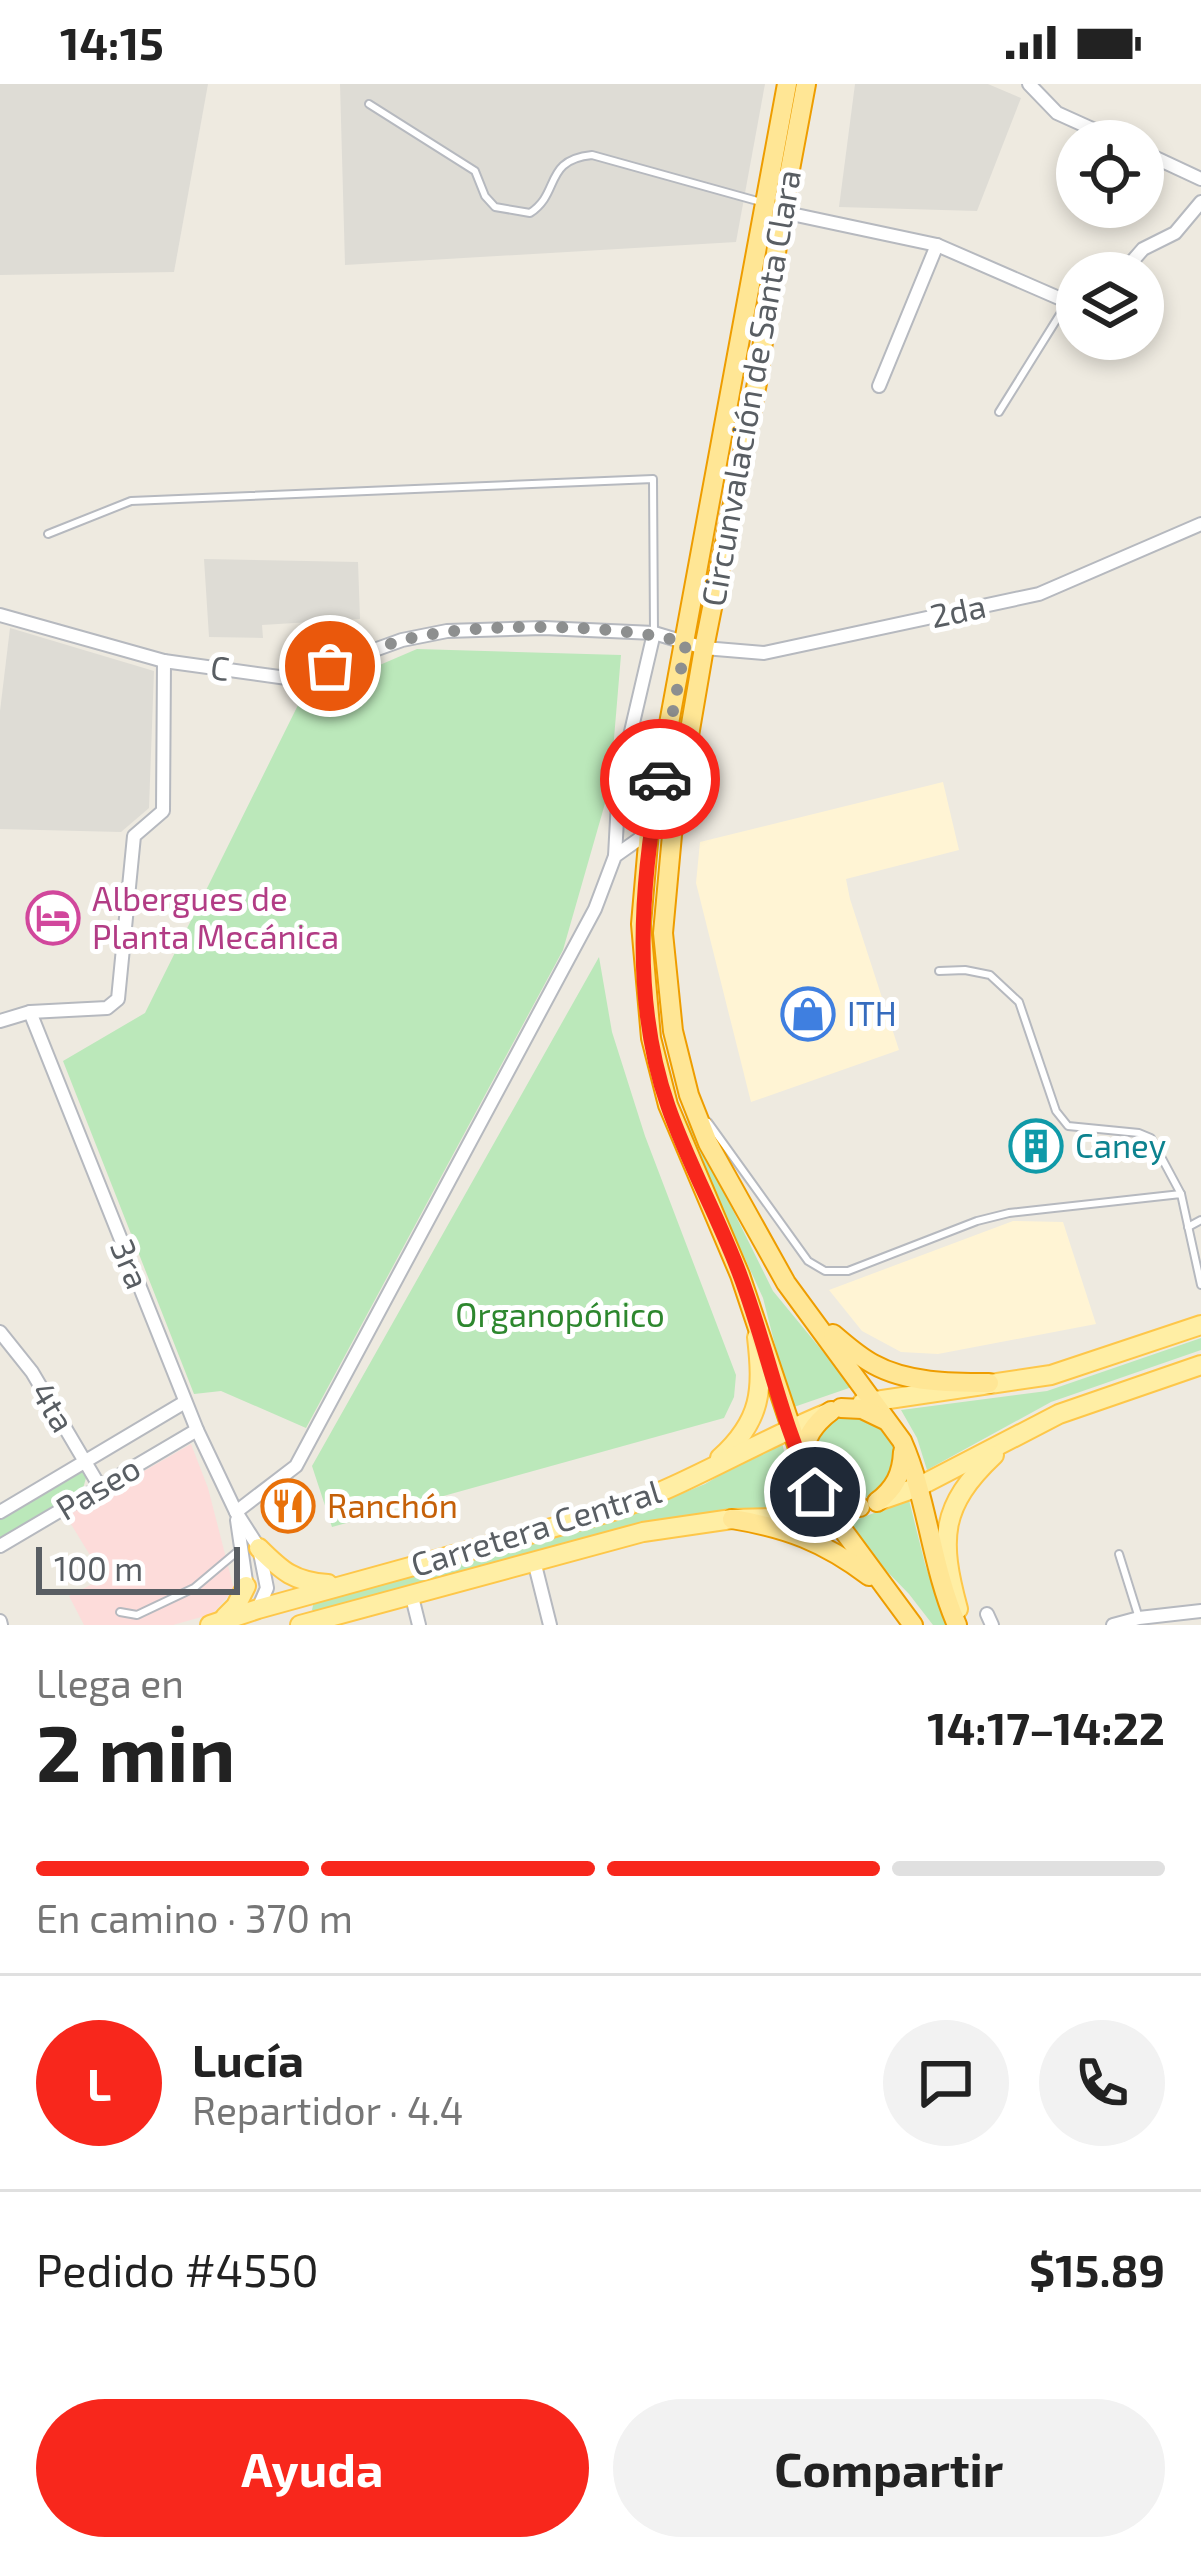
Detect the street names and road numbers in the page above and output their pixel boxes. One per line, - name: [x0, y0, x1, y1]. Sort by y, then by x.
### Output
- street label: Circunvalación de Santa Clara: [692, 166, 808, 609]
- street label: 2da: [926, 585, 989, 635]
- street label: C: [208, 646, 232, 688]
- street label: 3ra: [103, 1233, 159, 1294]
- street label: 4ta: [24, 1374, 84, 1439]
- street label: Paseo: [48, 1447, 147, 1528]
- street label: Carretera Central: [406, 1470, 666, 1584]

